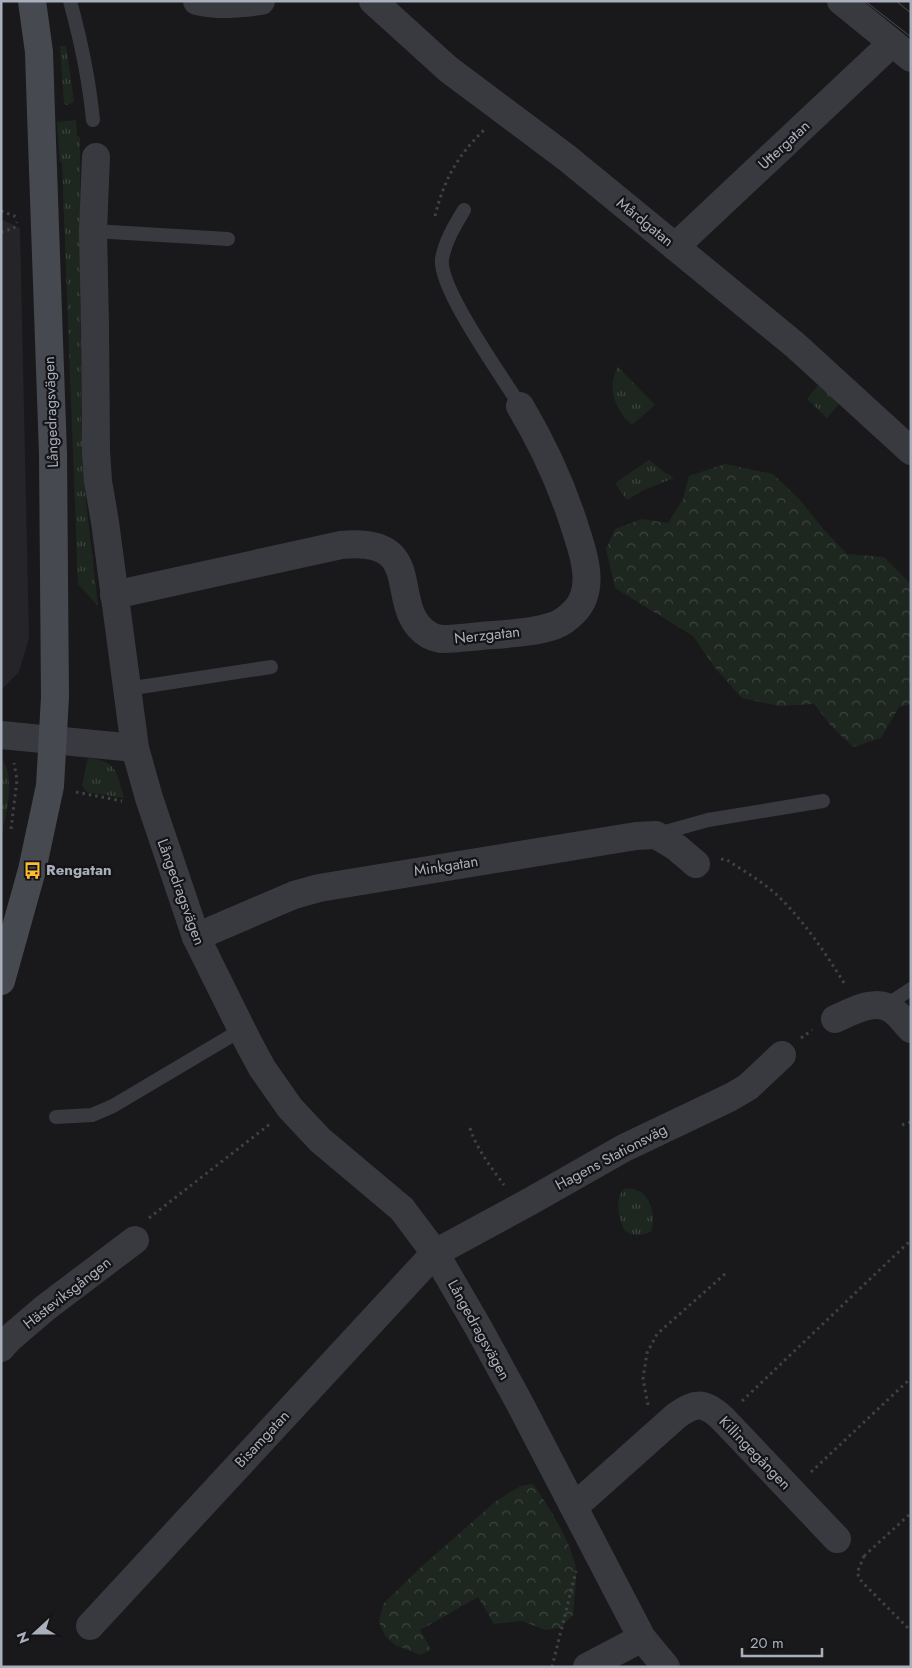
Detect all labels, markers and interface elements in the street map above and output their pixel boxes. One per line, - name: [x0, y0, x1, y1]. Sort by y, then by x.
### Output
- street label: Uttergatan: [753, 115, 815, 175]
- street label: Mårdgatan: [612, 192, 678, 252]
- street label: Långedragsvägen: [38, 356, 64, 468]
- street label: Nerzgatan: [453, 621, 521, 649]
- street label: Långedragsvägen: [152, 836, 210, 948]
- street label: Minkgatan: [412, 850, 480, 882]
- place label: Rengatan: [46, 859, 112, 881]
- bus stop icon: Rengatan: [22, 860, 42, 880]
- street label: Hagens Stationsväg: [551, 1118, 671, 1196]
- street label: Hästeviksgången: [18, 1252, 116, 1334]
- street label: Långedragsvägen: [442, 1276, 516, 1384]
- street label: Bisamgatan: [230, 1405, 294, 1473]
- street label: Killingegången: [714, 1411, 796, 1495]
- north arrow: [10, 1608, 60, 1658]
- scale bar: [742, 1626, 822, 1658]
- text: N: [12, 1629, 34, 1646]
- text: 20 m: [750, 1632, 784, 1654]

